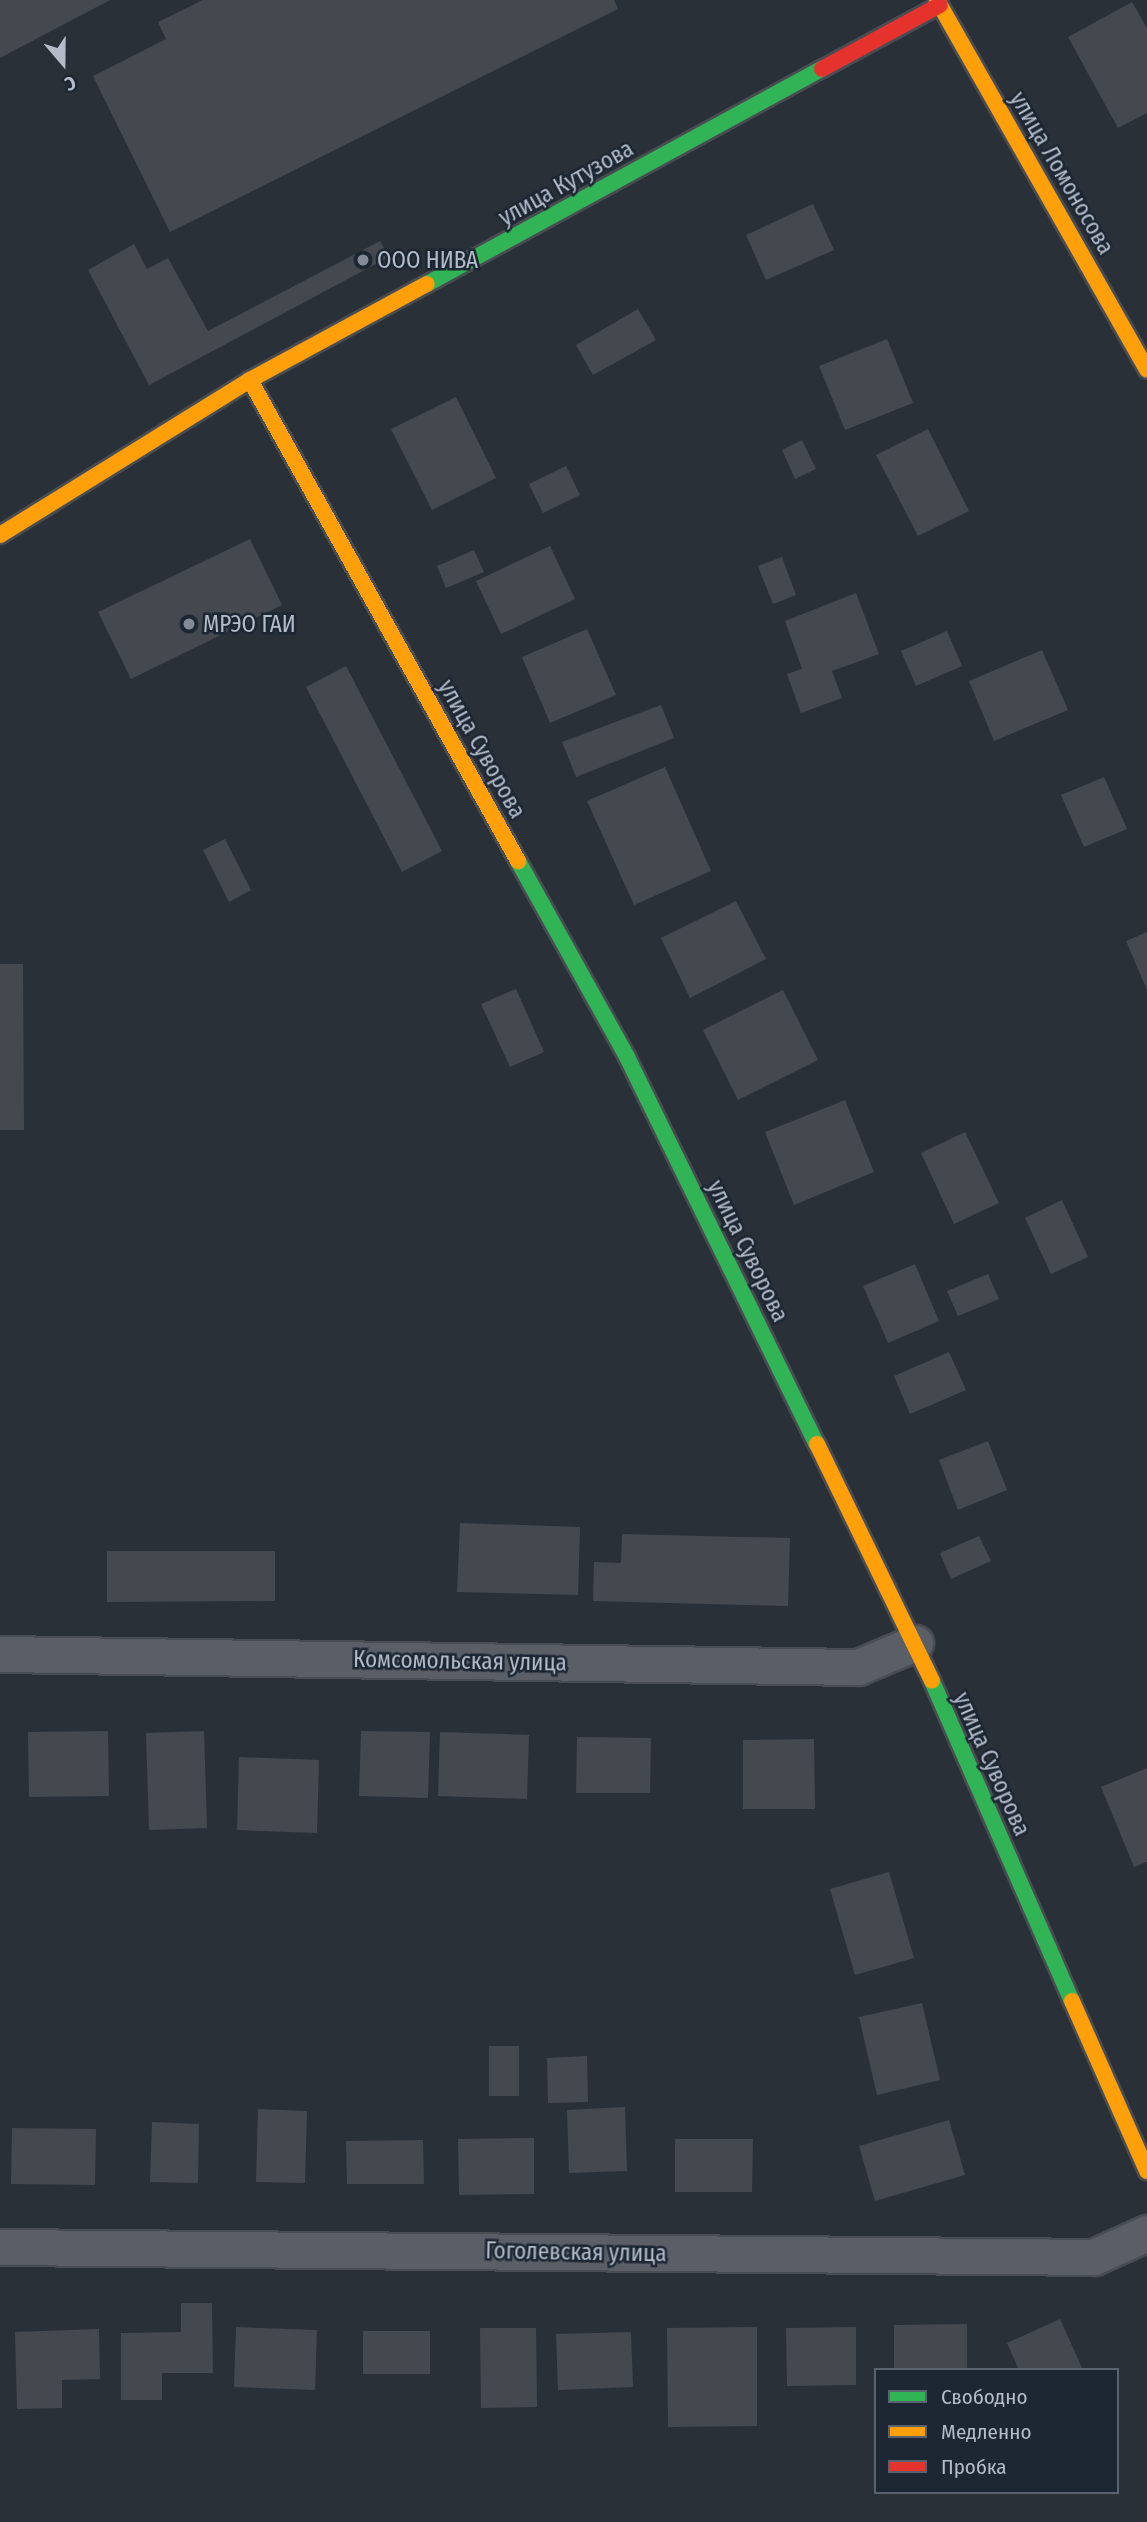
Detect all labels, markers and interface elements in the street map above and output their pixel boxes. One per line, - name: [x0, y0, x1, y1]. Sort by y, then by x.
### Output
- north arrow: [28, 28, 98, 98]
- text: С: [62, 71, 79, 96]
- street label: улица Ломоносова: [1004, 87, 1120, 259]
- street label: улица Кутузова: [494, 135, 638, 231]
- place label: ООО НИВА: [377, 246, 478, 274]
- marker: ООО НИВА: [355, 252, 371, 268]
- place label: МРЭО ГАИ: [203, 610, 296, 638]
- marker: МРЭО ГАИ: [181, 616, 197, 632]
- street label: улица Суворова: [433, 675, 531, 823]
- street label: улица Суворова: [702, 1176, 794, 1326]
- street label: Комсомольская улица: [353, 1645, 567, 1677]
- street label: улица Суворова: [948, 1688, 1036, 1840]
- street label: Гоголевская улица: [485, 2237, 667, 2267]
- legend: [874, 2368, 1119, 2494]
- text: Свободно: [941, 2384, 1027, 2410]
- text: Медленно: [941, 2419, 1031, 2445]
- text: Пробка: [941, 2454, 1007, 2480]

